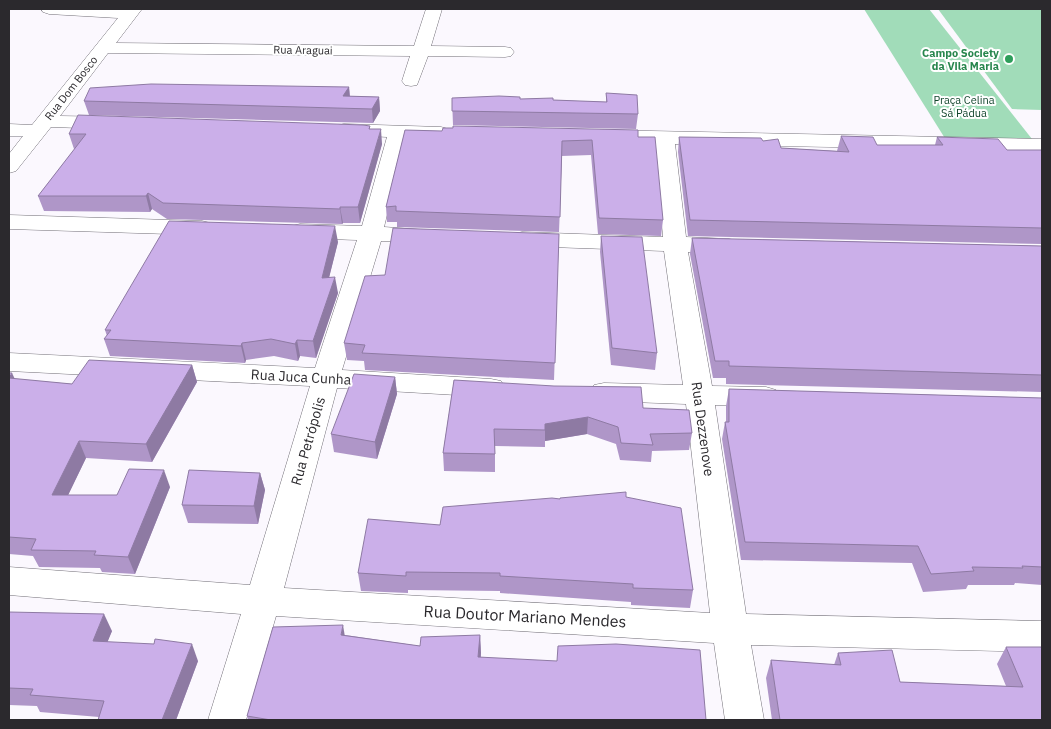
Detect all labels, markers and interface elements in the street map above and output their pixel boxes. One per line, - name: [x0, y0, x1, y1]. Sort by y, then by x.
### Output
- street label: Rua Araguai: [273, 42, 333, 58]
- place label: Campo Society da Vila Maria: [922, 46, 999, 73]
- street label: Rua Dom Bosco: [42, 53, 100, 123]
- marker: Campo Society da Vila Maria: [1003, 53, 1015, 65]
- park label: Praça Celina Sá Pádua: [933, 93, 995, 120]
- street label: Rua Juca Cunha: [250, 365, 352, 389]
- street label: Rua Dezzenove: [687, 381, 719, 478]
- street label: Rua Petrópolis: [287, 394, 329, 487]
- street label: Rua Doutor Mariano Mendes: [423, 601, 627, 631]

